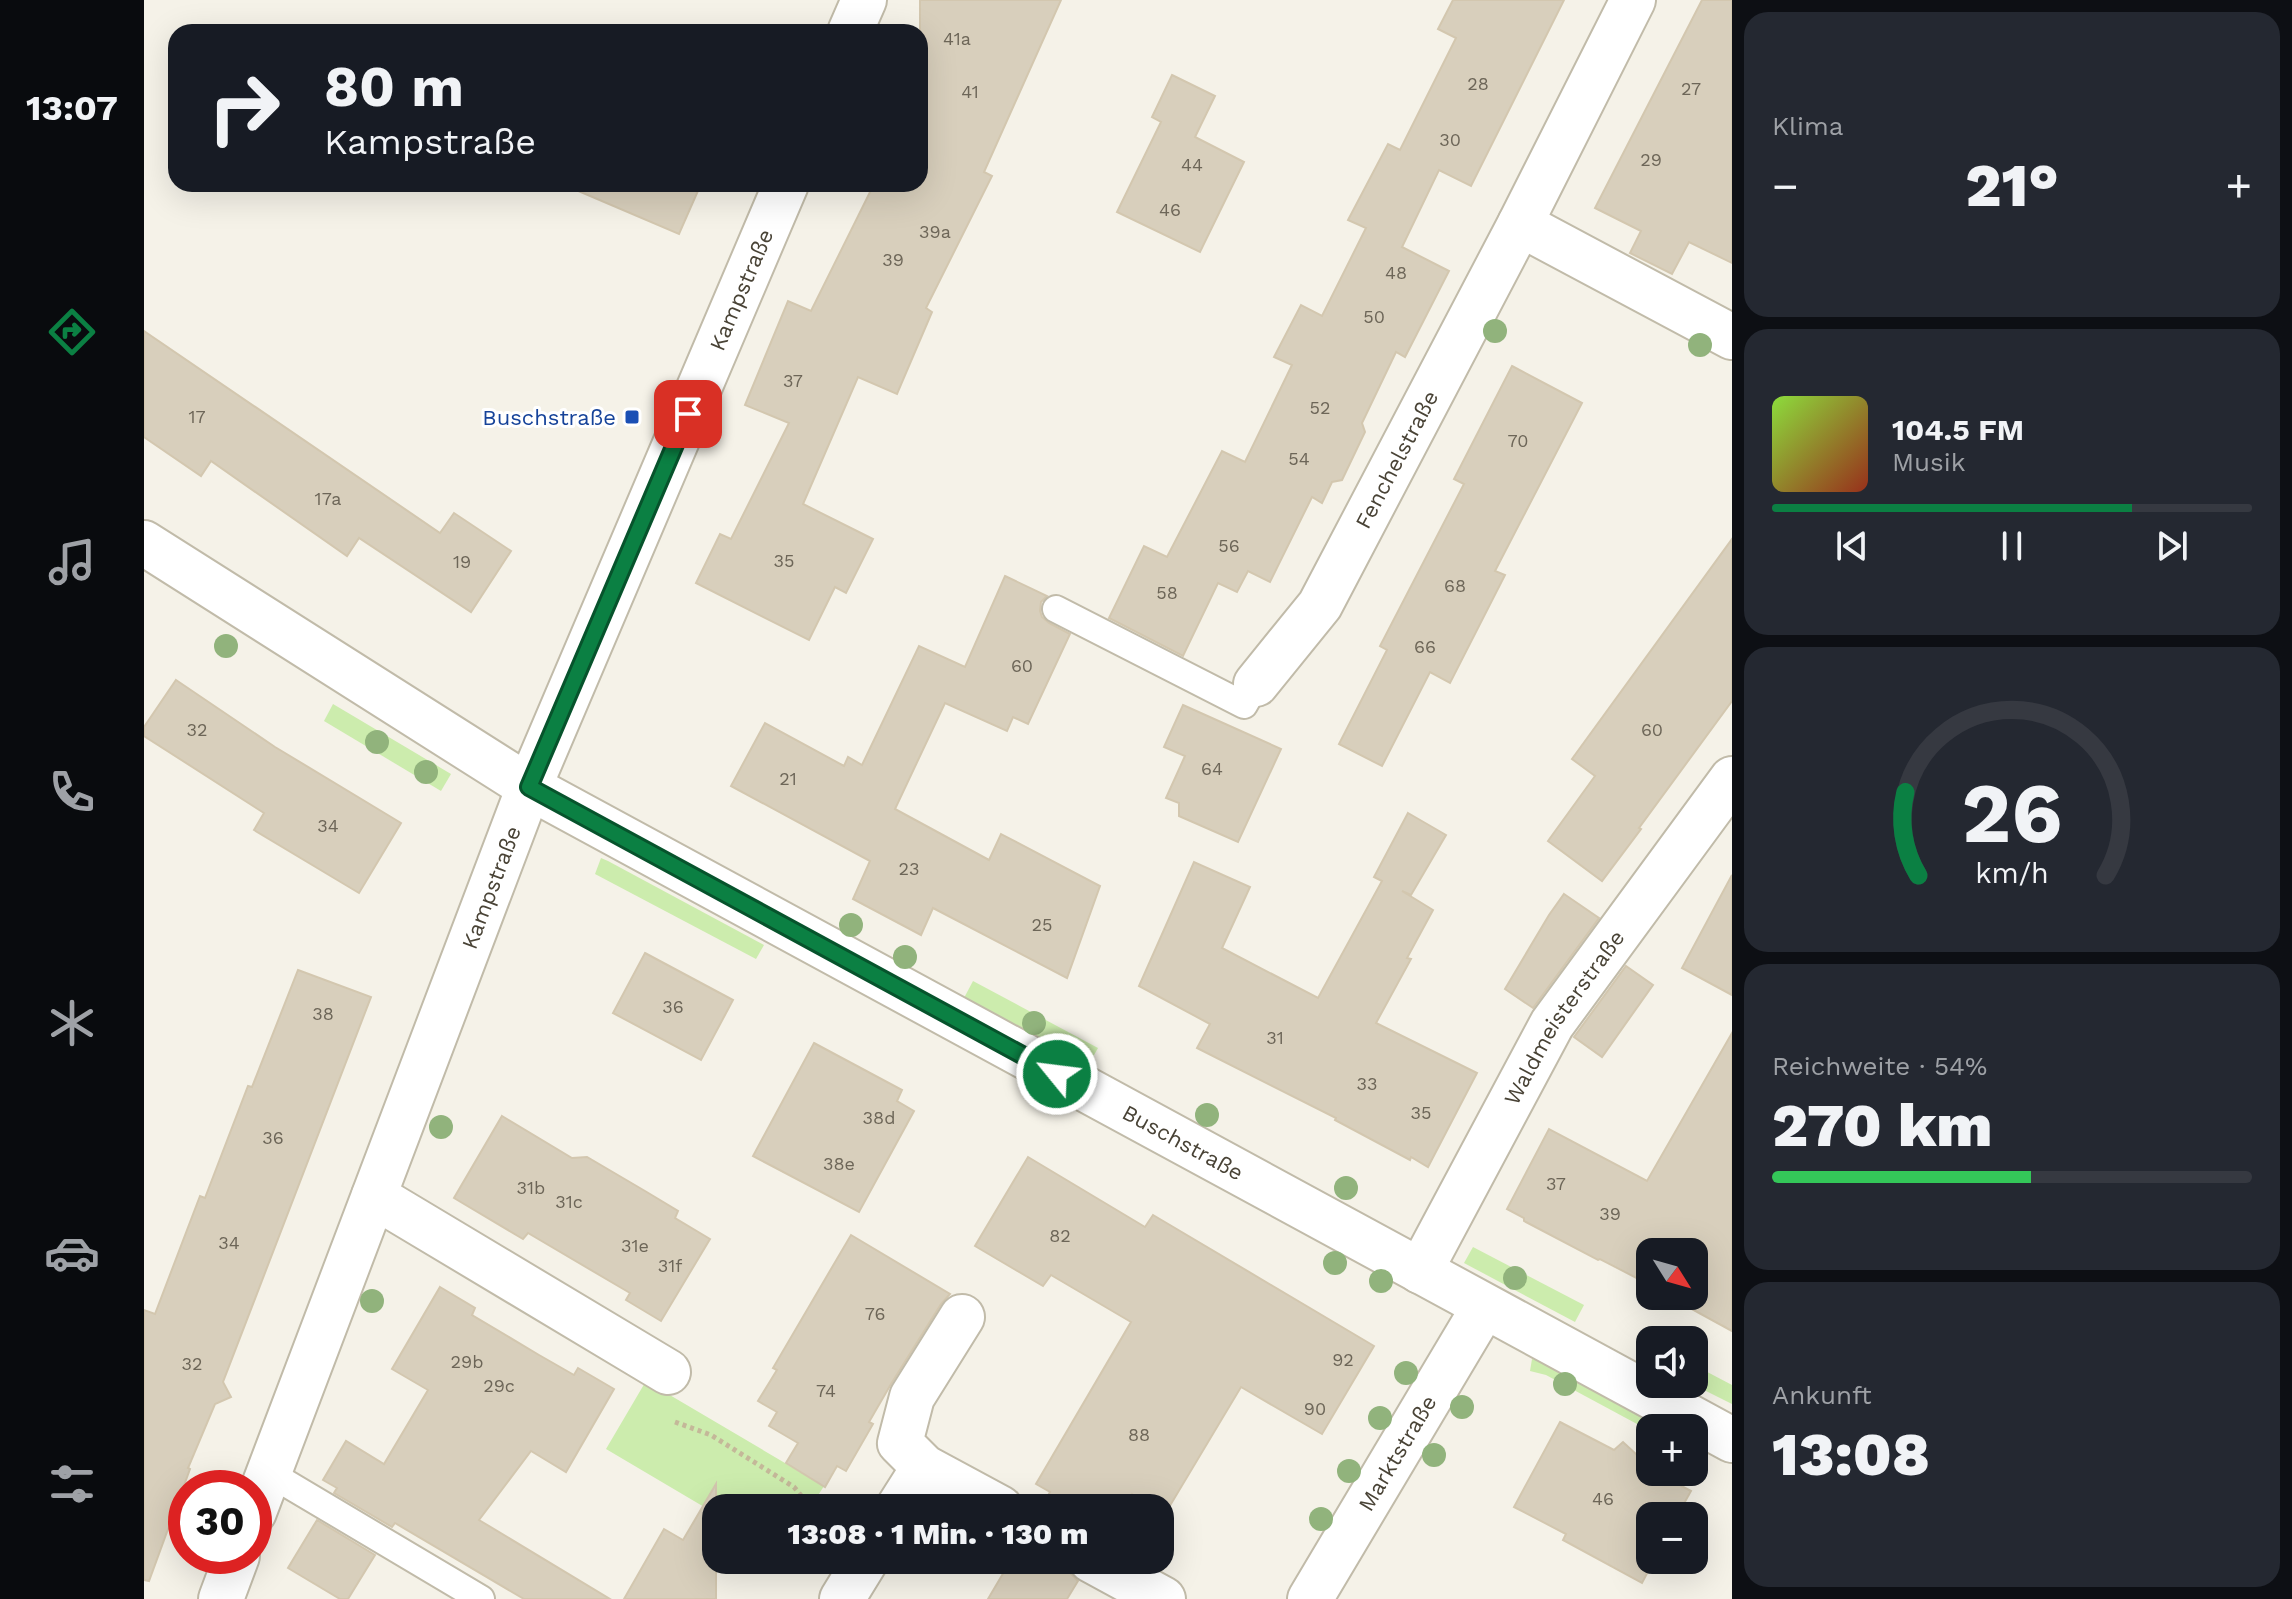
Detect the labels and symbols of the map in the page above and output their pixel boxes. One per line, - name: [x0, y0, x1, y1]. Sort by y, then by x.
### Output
- house number: 41a: [943, 28, 971, 49]
- house number: 28: [1467, 73, 1489, 94]
- house number: 27: [1681, 78, 1701, 99]
- house number: 41: [961, 81, 979, 102]
- house number: 30: [1439, 129, 1461, 150]
- house number: 29: [1640, 149, 1662, 170]
- house number: 44: [1181, 154, 1203, 175]
- house number: 46: [1159, 199, 1181, 220]
- house number: 39a: [919, 221, 951, 242]
- street label: Kampstraße: [705, 225, 778, 354]
- house number: 39: [882, 249, 904, 270]
- house number: 48: [1385, 262, 1407, 283]
- house number: 50: [1363, 306, 1385, 327]
- house number: 37: [783, 370, 803, 391]
- pin: [654, 380, 722, 448]
- street label: Fenchelstraße: [1350, 387, 1443, 533]
- house number: 52: [1310, 397, 1330, 418]
- place label: Buschstraße: [482, 405, 616, 430]
- house number: 17: [188, 406, 206, 427]
- marker: Buschstraße: [623, 408, 641, 426]
- house number: 70: [1508, 430, 1528, 451]
- house number: 54: [1288, 448, 1310, 469]
- house number: 17a: [315, 488, 341, 509]
- house number: 56: [1218, 535, 1240, 556]
- house number: 35: [774, 550, 794, 571]
- house number: 19: [453, 551, 471, 572]
- house number: 68: [1444, 575, 1466, 596]
- house number: 58: [1156, 582, 1178, 603]
- house number: 66: [1414, 636, 1436, 657]
- house number: 60: [1011, 655, 1033, 676]
- house number: 32: [187, 719, 208, 740]
- house number: 60: [1641, 719, 1663, 740]
- house number: 64: [1201, 758, 1223, 779]
- house number: 21: [779, 768, 797, 789]
- house number: 34: [317, 815, 339, 836]
- street label: Kampstraße: [457, 823, 526, 953]
- house number: 23: [899, 858, 920, 879]
- house number: 25: [1032, 914, 1052, 935]
- street label: Waldmeisterstraße: [1499, 925, 1630, 1109]
- house number: 36: [662, 996, 684, 1017]
- house number: 38: [312, 1003, 334, 1024]
- house number: 31: [1266, 1027, 1284, 1048]
- position arrow: [1015, 1032, 1099, 1116]
- house number: 33: [1357, 1073, 1378, 1094]
- street label: Buschstraße: [1118, 1100, 1248, 1185]
- house number: 35: [1411, 1102, 1431, 1123]
- house number: 38d: [863, 1107, 895, 1128]
- house number: 36: [262, 1127, 284, 1148]
- house number: 38e: [823, 1153, 855, 1174]
- house number: 37: [1546, 1173, 1566, 1194]
- house number: 31b: [517, 1177, 545, 1198]
- house number: 31c: [555, 1191, 583, 1212]
- house number: 39: [1599, 1203, 1621, 1224]
- house number: 82: [1049, 1225, 1071, 1246]
- house number: 34: [218, 1232, 240, 1253]
- house number: 31e: [621, 1235, 649, 1256]
- north arrow: [1636, 1238, 1708, 1310]
- house number: 31f: [658, 1255, 682, 1276]
- house number: 76: [865, 1303, 885, 1324]
- house number: 92: [1332, 1349, 1354, 1370]
- house number: 29b: [451, 1351, 483, 1372]
- house number: 32: [182, 1353, 203, 1374]
- house number: 29c: [483, 1375, 515, 1396]
- house number: 74: [816, 1380, 836, 1401]
- street label: Marktstraße: [1353, 1391, 1441, 1515]
- house number: 90: [1304, 1398, 1326, 1419]
- house number: 88: [1128, 1424, 1150, 1445]
- speed limit sign: 30: [168, 1470, 272, 1574]
- house number: 46: [1592, 1488, 1614, 1509]

